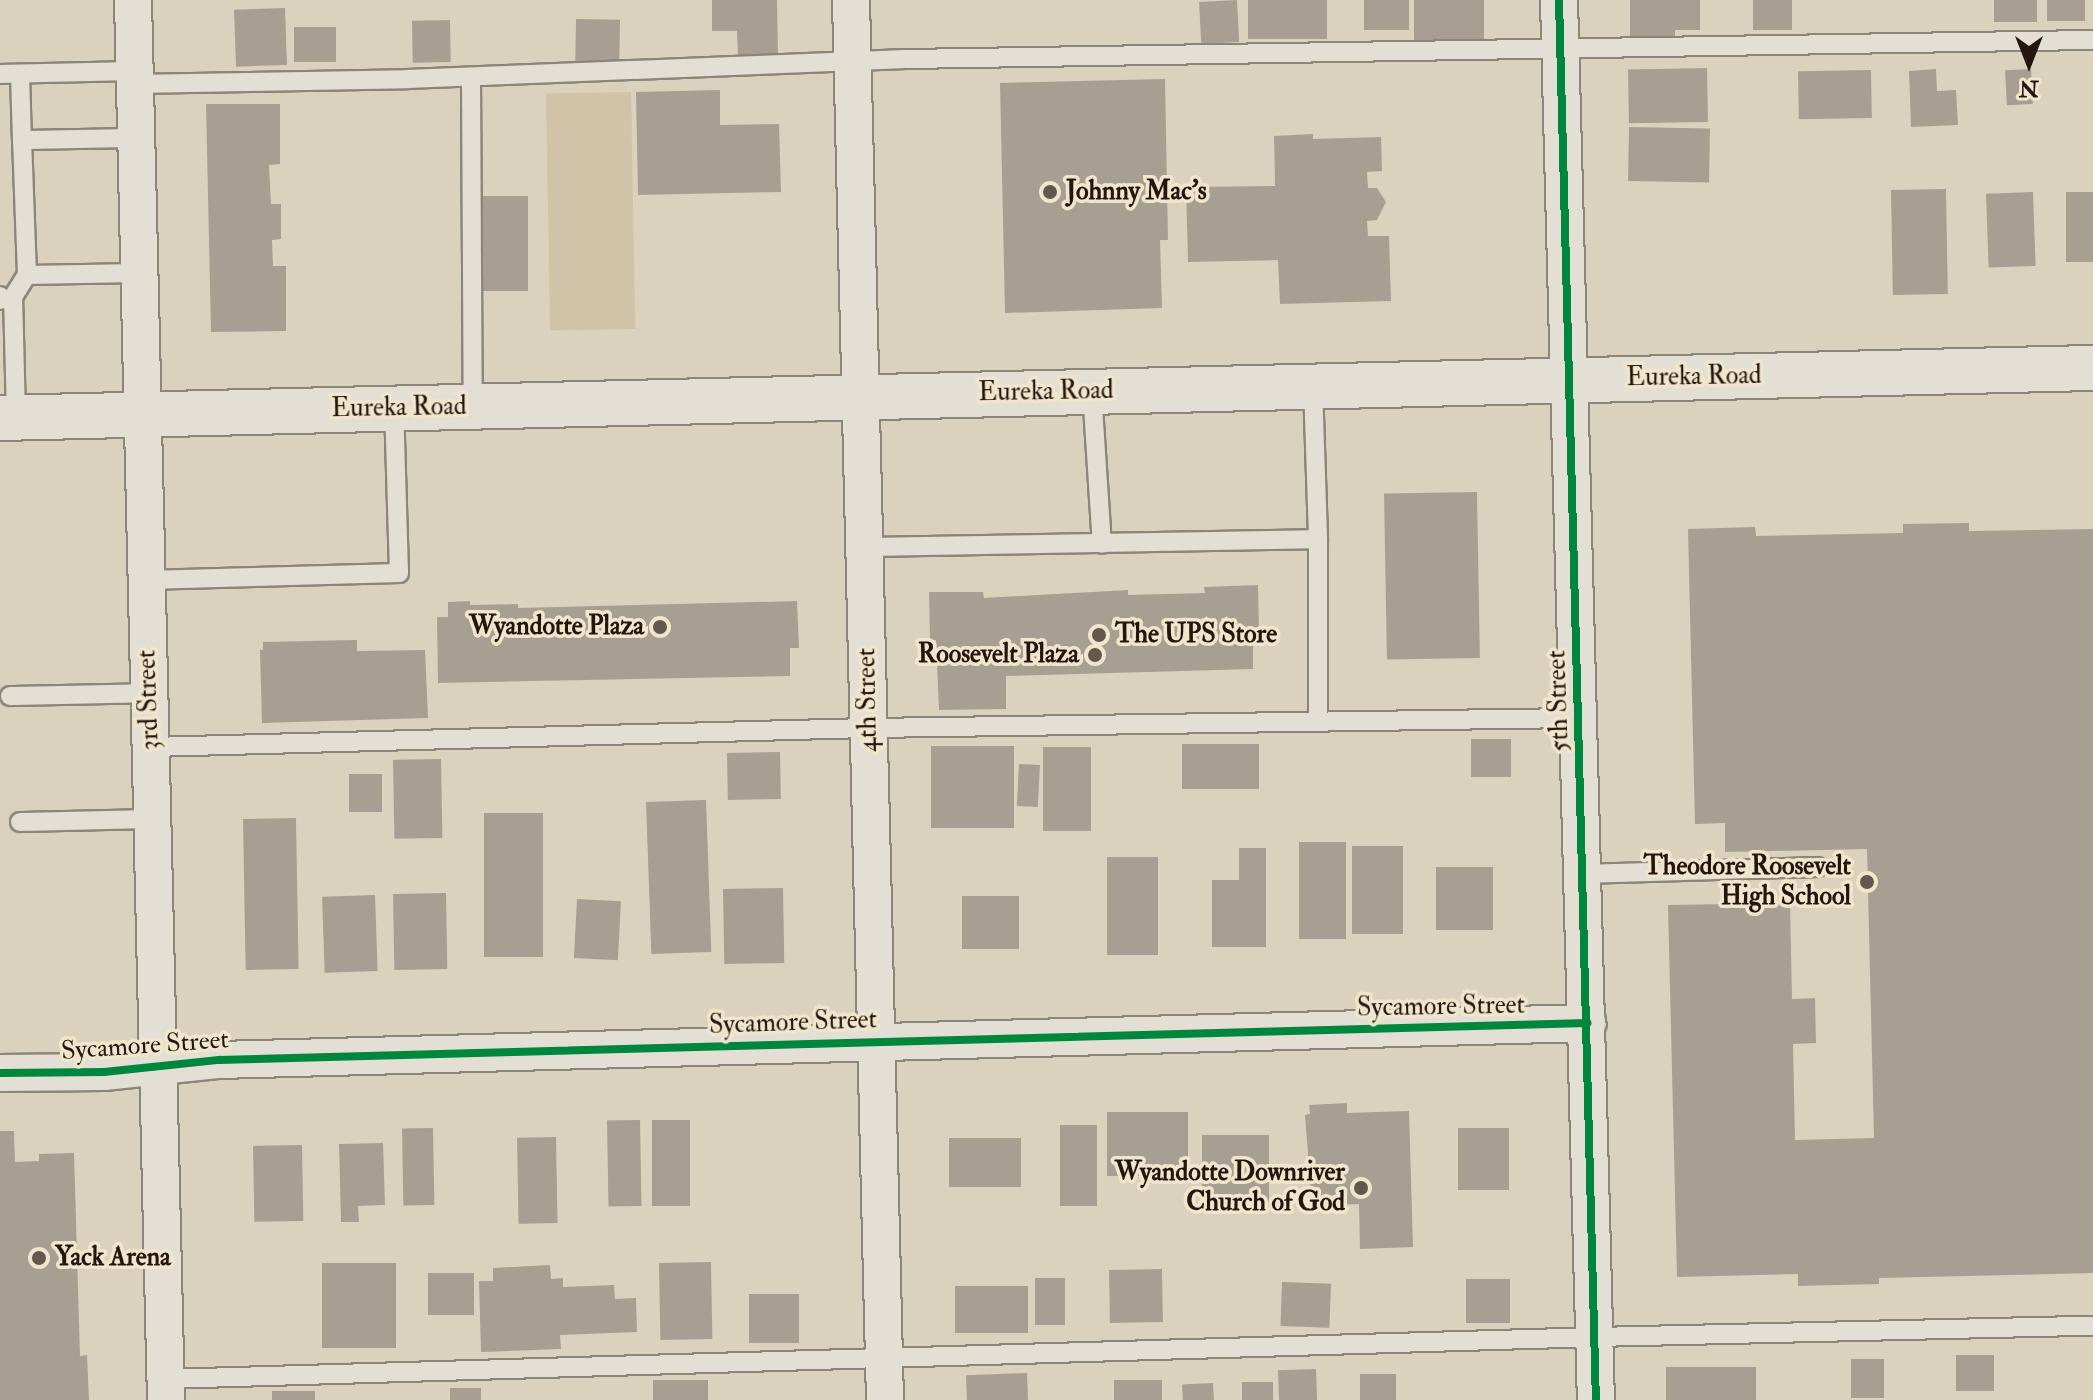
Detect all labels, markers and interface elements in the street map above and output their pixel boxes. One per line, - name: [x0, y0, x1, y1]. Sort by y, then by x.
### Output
- north arrow: [1989, 24, 2069, 104]
- text: N: [2019, 74, 2039, 102]
- place label: Johnny Mac's: [1066, 176, 1207, 208]
- marker: Johnny Mac's: [1041, 183, 1059, 201]
- street label: Eureka Road: [1626, 360, 1762, 394]
- street label: Eureka Road: [978, 375, 1114, 409]
- street label: Eureka Road: [331, 391, 467, 425]
- place label: Wyandotte Plaza: [469, 611, 644, 643]
- marker: Wyandotte Plaza: [651, 618, 669, 636]
- place label: The UPS Store: [1115, 619, 1277, 651]
- marker: The UPS Store: [1090, 626, 1108, 644]
- place label: Roosevelt Plaza: [918, 639, 1079, 671]
- marker: Roosevelt Plaza: [1086, 646, 1104, 664]
- street label: 4th Street: [851, 648, 885, 752]
- street label: 3rd Street: [132, 649, 166, 751]
- street label: 5th Street: [1542, 650, 1576, 752]
- place label: Theodore Roosevelt High School: [1643, 851, 1851, 912]
- marker: Theodore Roosevelt High School: [1858, 873, 1876, 891]
- street label: Sycamore Street: [1357, 990, 1525, 1024]
- street label: Sycamore Street: [709, 1004, 877, 1042]
- street label: Sycamore Street: [60, 1025, 230, 1067]
- place label: Wyandotte Downriver Church of God: [1115, 1157, 1345, 1218]
- marker: Wyandotte Downriver Church of God: [1352, 1179, 1370, 1197]
- place label: Yack Arena: [55, 1242, 171, 1274]
- marker: Yack Arena: [30, 1249, 48, 1267]

